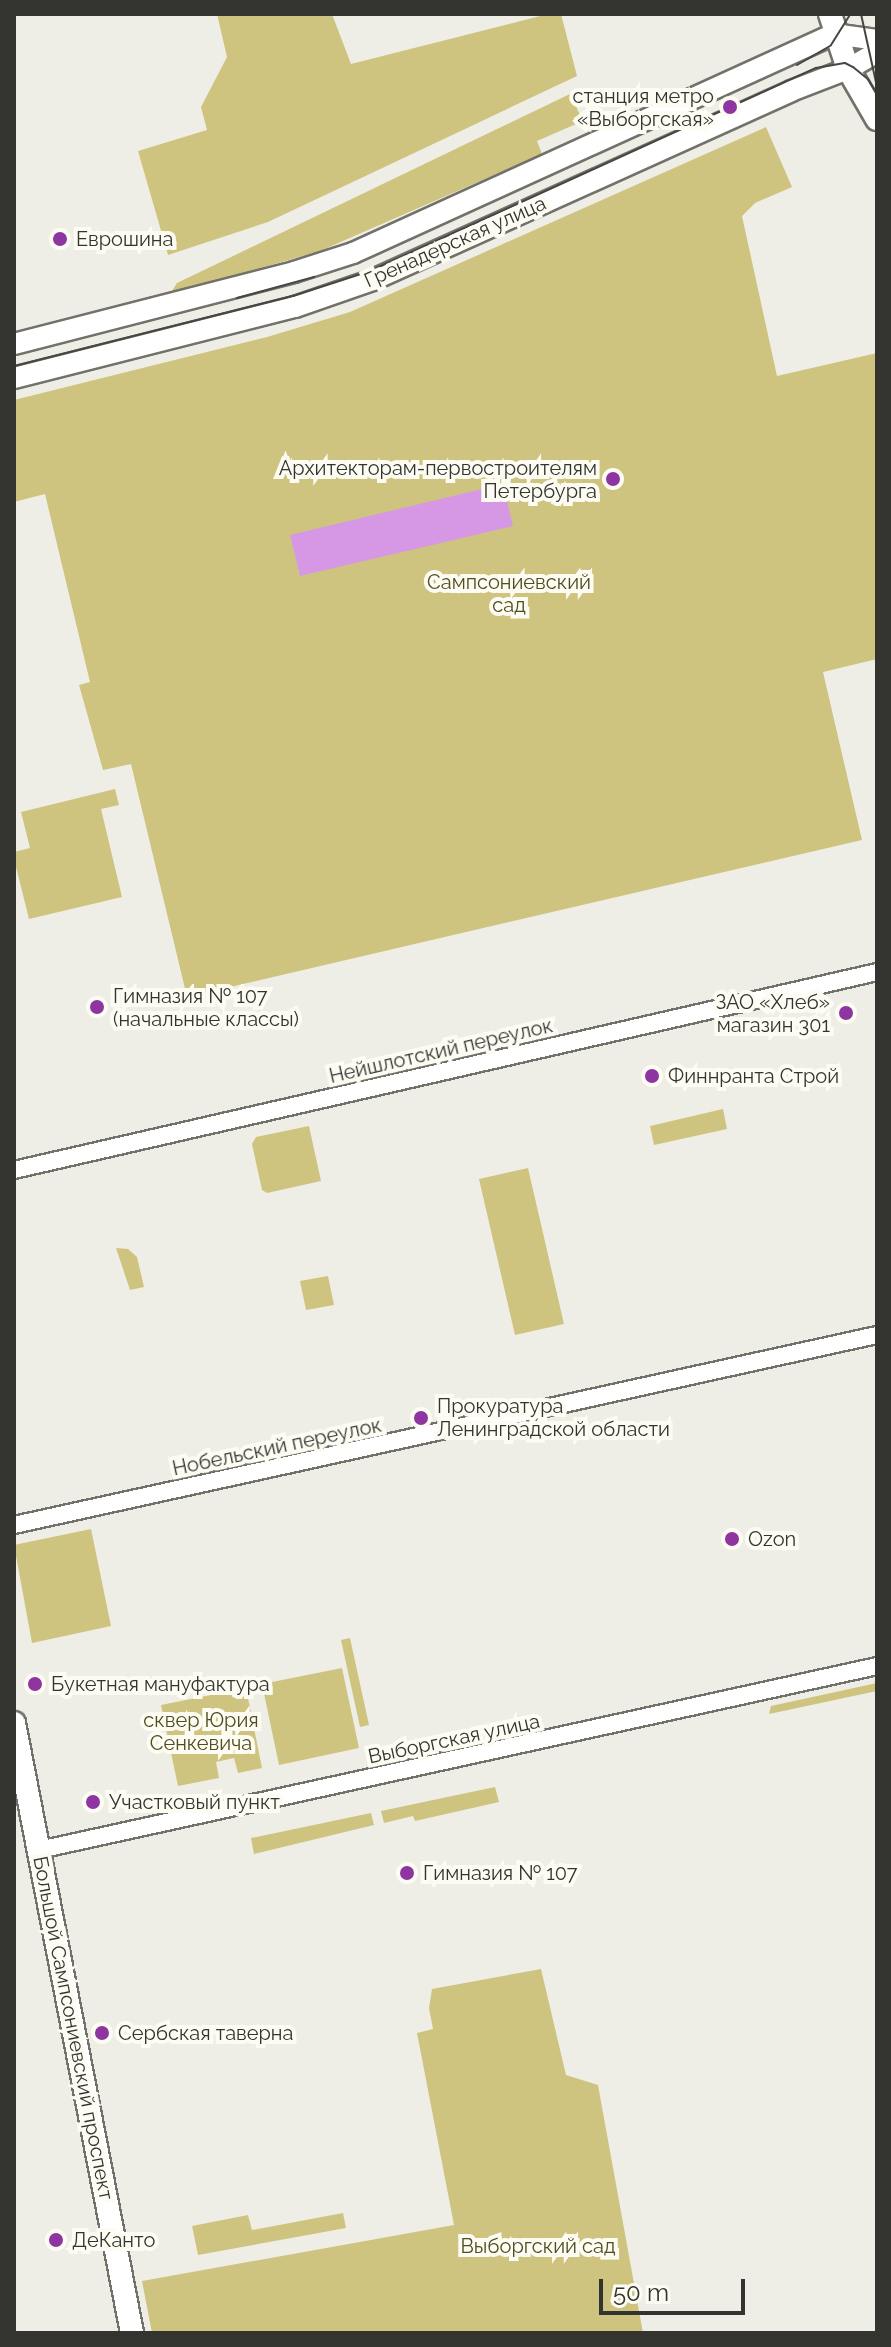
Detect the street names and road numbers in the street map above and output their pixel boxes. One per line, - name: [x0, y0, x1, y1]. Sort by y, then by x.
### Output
- street label: Гренадерская улица: [360, 191, 550, 293]
- street label: Нейшлотский переулок: [327, 1014, 555, 1088]
- street label: Нобельский переулок: [170, 1413, 384, 1481]
- street label: Выборгская улица: [366, 1709, 542, 1769]
- street label: Большой Сампсониевский проспект: [28, 1854, 118, 2202]

